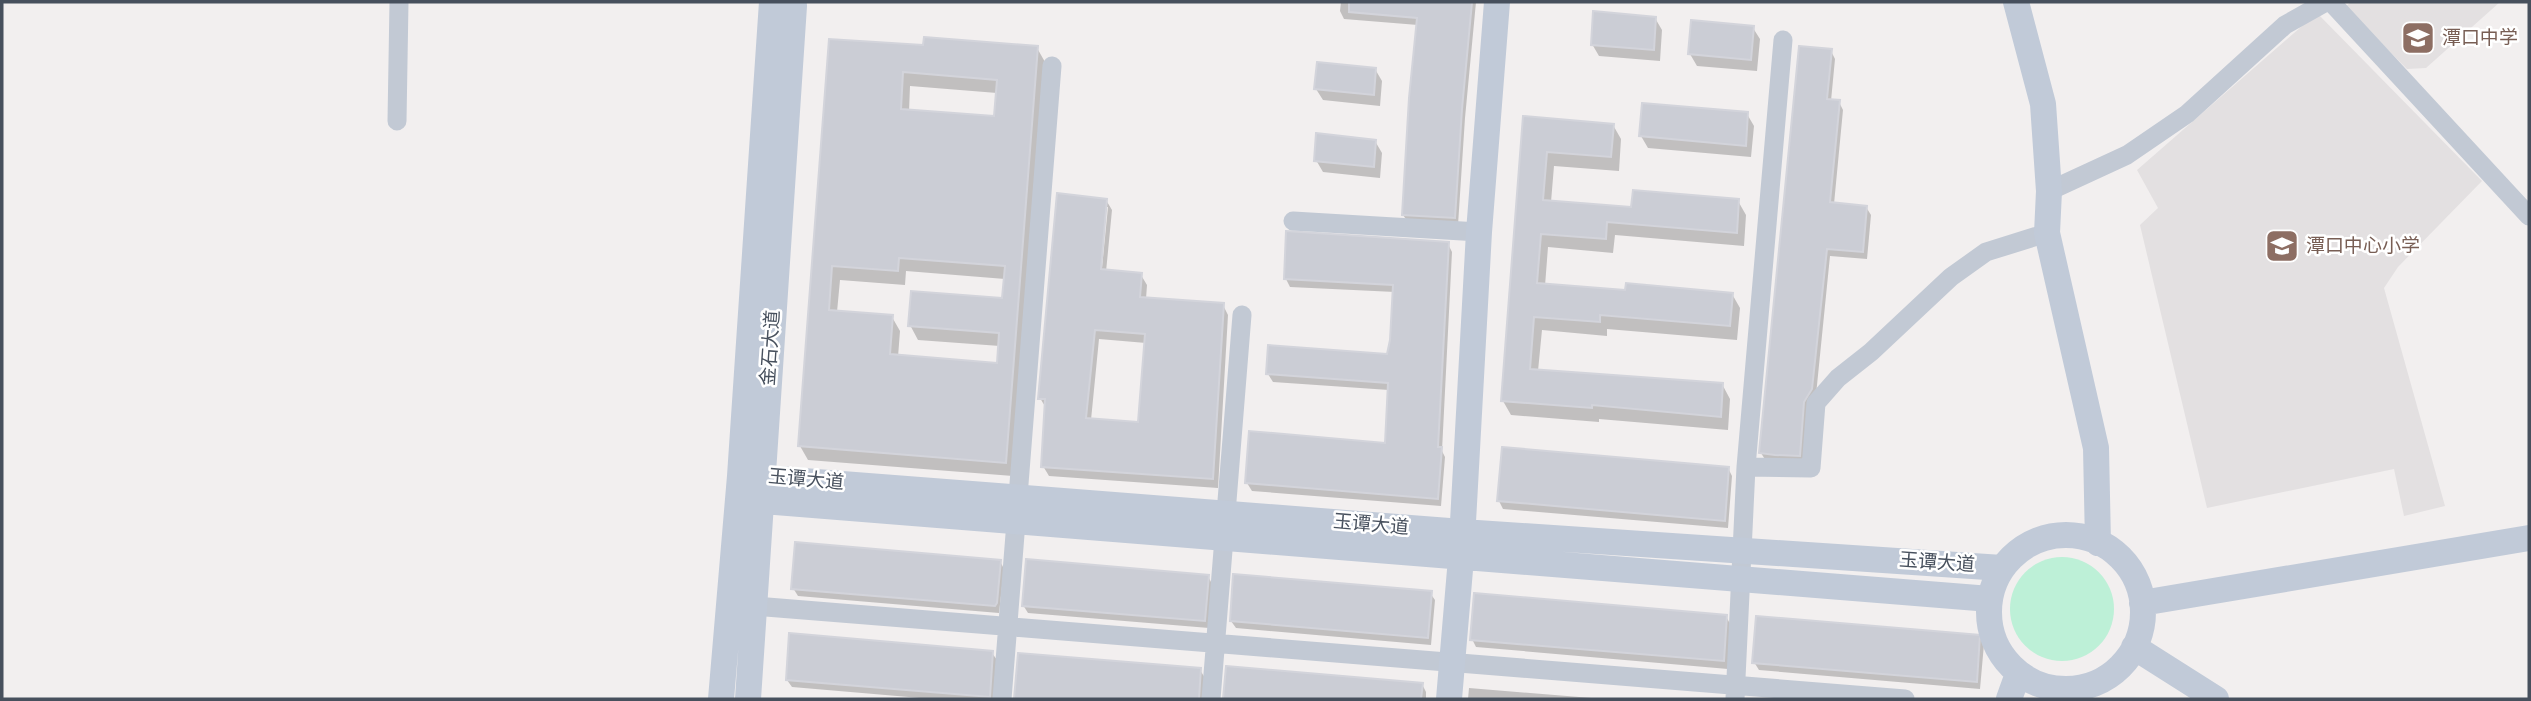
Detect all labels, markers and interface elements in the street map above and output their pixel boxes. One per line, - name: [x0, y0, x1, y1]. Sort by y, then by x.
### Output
- school or university icon: 潭口中学: [2399, 19, 2437, 57]
- place label: 潭口中学: [2442, 27, 2518, 48]
- school or university icon: 潭口中心小学: [2263, 227, 2301, 265]
- place label: 潭口中心小学: [2306, 235, 2420, 256]
- street label: 金石大道: [757, 309, 783, 387]
- street label: 玉谭大道: [767, 466, 845, 493]
- street label: 玉谭大道: [1332, 511, 1410, 538]
- street label: 玉谭大道: [1898, 550, 1976, 575]

